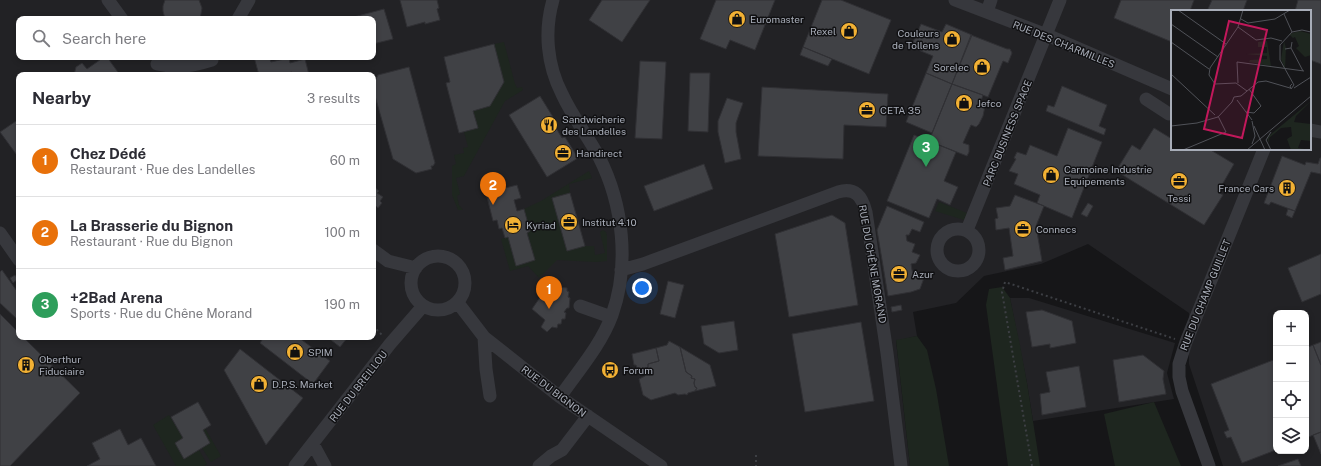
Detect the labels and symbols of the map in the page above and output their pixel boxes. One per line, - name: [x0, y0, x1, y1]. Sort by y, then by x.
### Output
- shop icon: Euromaster: [727, 9, 747, 29]
- inset map: [1171, 10, 1311, 150]
- place label: Euromaster: [750, 13, 804, 25]
- street label: RUE DES CHARMILLES: [1011, 18, 1117, 70]
- shop icon: Rexel: [839, 21, 859, 41]
- place label: Rexel: [810, 25, 836, 37]
- place label: Couleurs de Tollens: [892, 27, 939, 51]
- shop icon: Couleurs de Tollens: [942, 29, 962, 49]
- shop icon: Sorelec: [972, 57, 992, 77]
- place label: Sorelec: [933, 61, 969, 73]
- street label: PARC BUSINESS SPACE: [980, 78, 1034, 188]
- shop icon: Jefco: [954, 93, 974, 113]
- place label: Jefco: [977, 97, 1002, 109]
- office icon: CETA 35: [857, 100, 877, 120]
- place label: CETA 35: [880, 104, 921, 116]
- place label: Sandwicherie des Landelles: [562, 113, 626, 137]
- restaurant icon: Sandwicherie des Landelles: [539, 115, 559, 135]
- pin: 3: [913, 134, 939, 167]
- office icon: Handirect: [553, 143, 573, 163]
- place label: Handirect: [576, 147, 622, 159]
- place label: Carmoine Industrie Equipements: [1064, 163, 1152, 187]
- shop icon: Carmoine Industrie Equipements: [1041, 165, 1061, 185]
- office icon: Tessi: [1169, 171, 1189, 191]
- pin: 2: [480, 172, 506, 205]
- building icon: France Cars: [1277, 178, 1297, 198]
- place label: France Cars: [1218, 182, 1274, 194]
- place label: Tessi: [1167, 192, 1191, 204]
- street label: RUE DU CHÊNE MORAND: [857, 204, 889, 324]
- office icon: Institut 4.10: [559, 212, 579, 232]
- hotel icon: Kyriad: [503, 215, 523, 235]
- place label: Institut 4.10: [582, 216, 637, 228]
- place label: Kyriad: [526, 219, 556, 231]
- office icon: Connecs: [1013, 219, 1033, 239]
- place label: Connecs: [1036, 223, 1076, 235]
- street label: RUE DU CHAMP GUILLET: [1177, 238, 1233, 352]
- office icon: Azur: [889, 264, 909, 284]
- place label: Azur: [912, 268, 934, 280]
- pin: 1: [536, 276, 562, 309]
- your location: [632, 278, 652, 298]
- shop icon: SPIM: [285, 342, 305, 362]
- place label: SPIM: [308, 346, 333, 358]
- street label: RUE DU BREILLOU: [327, 348, 389, 424]
- place label: Oberthur Fiduciaire: [39, 353, 85, 377]
- building icon: Oberthur Fiduciaire: [16, 355, 36, 375]
- bus stop icon: Forum: [600, 360, 620, 380]
- street label: RUE DU BIGNON: [519, 363, 589, 419]
- place label: Forum: [623, 364, 653, 376]
- shop icon: D.P.S. Market: [249, 374, 269, 394]
- place label: D.P.S. Market: [272, 378, 333, 390]

